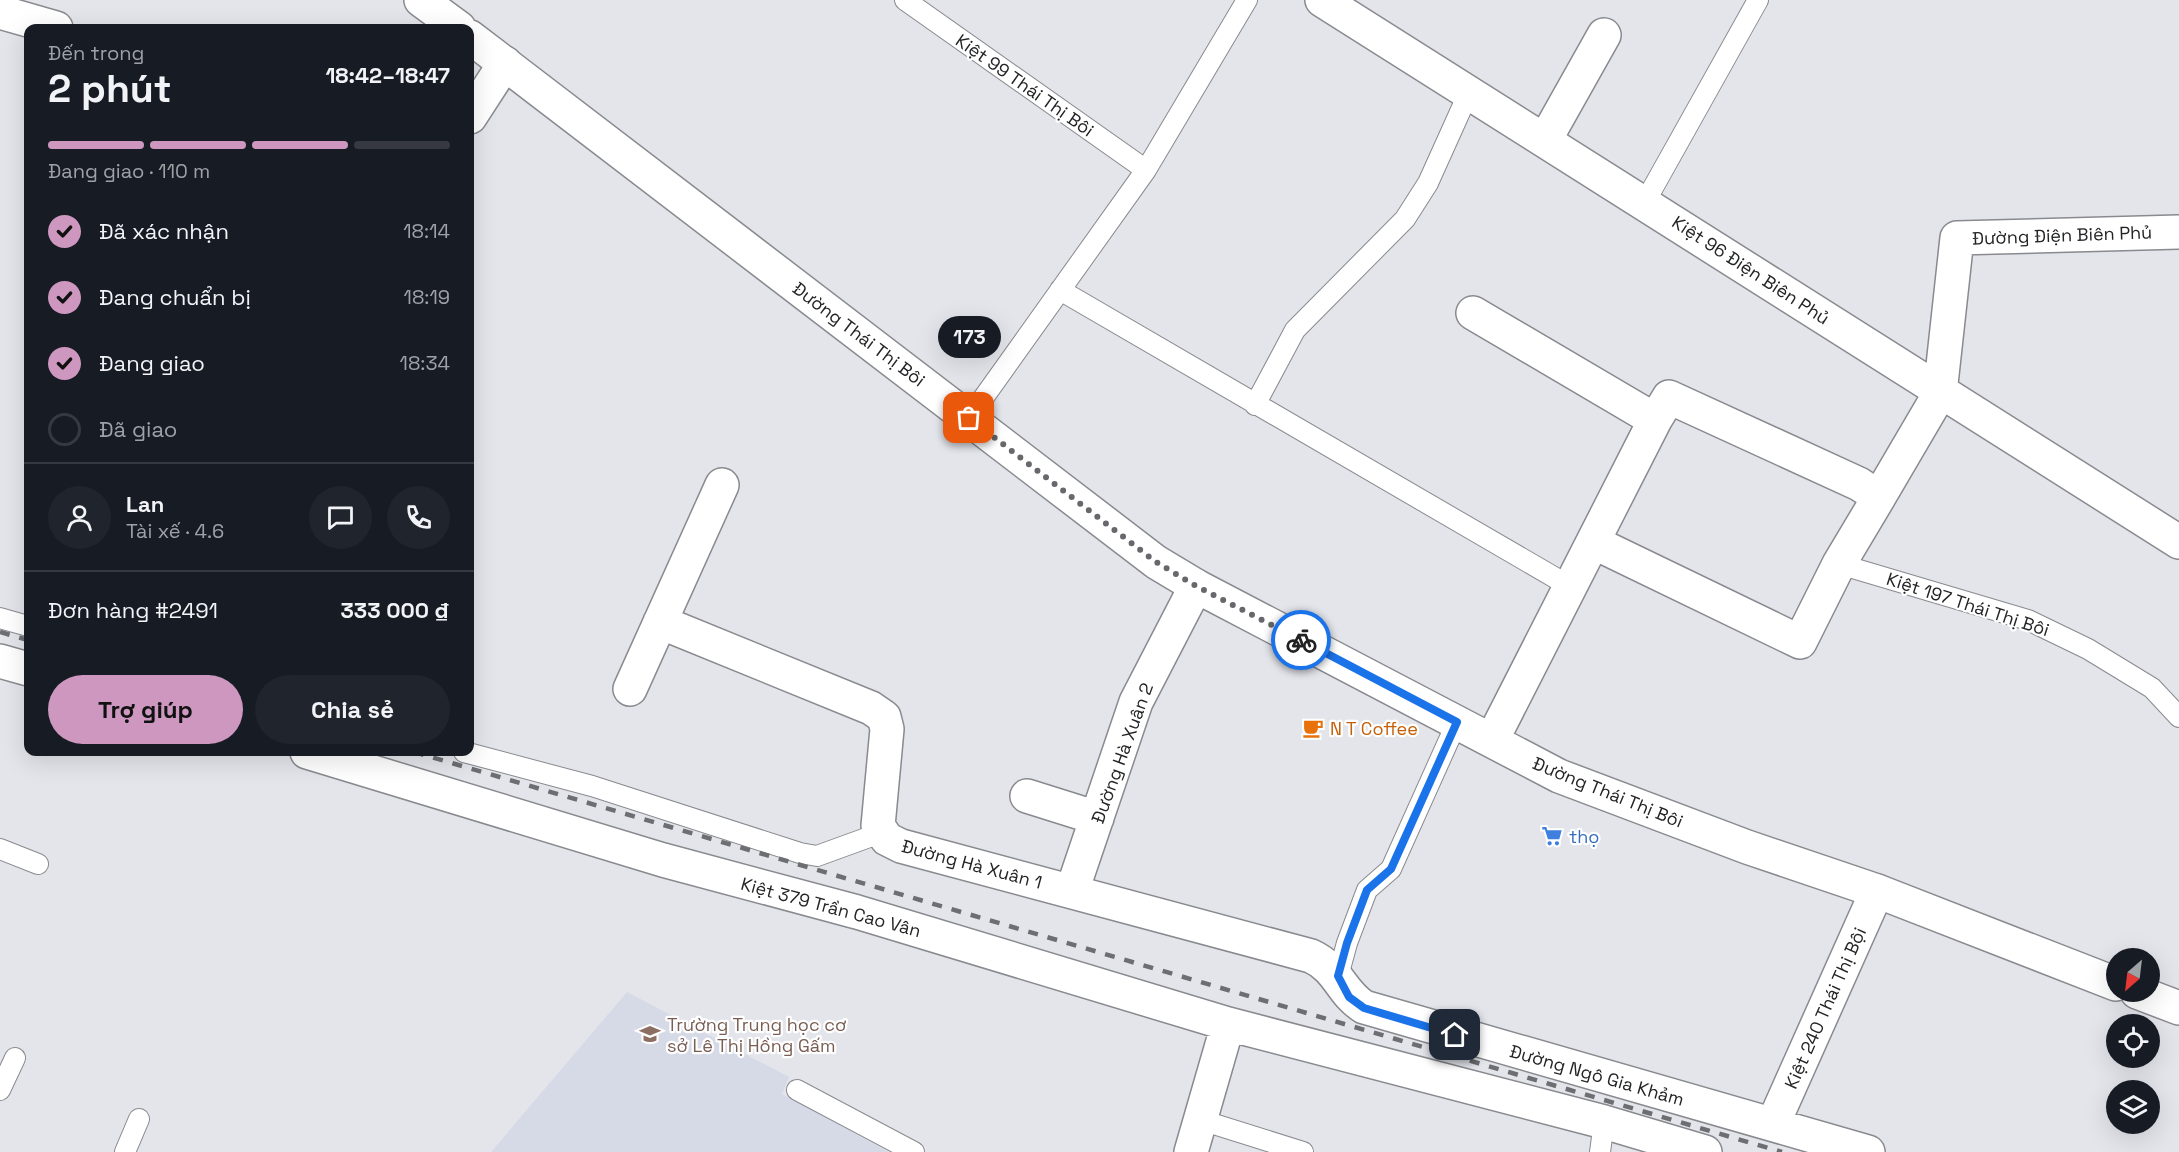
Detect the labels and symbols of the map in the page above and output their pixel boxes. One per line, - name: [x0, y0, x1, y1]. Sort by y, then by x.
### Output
- street label: Kiệt 99 Thái Thị Bôi: [951, 29, 1099, 141]
- street label: Kiệt 96 Điện Biên Phủ: [1668, 210, 1834, 330]
- street label: Đường Điện Biên Phủ: [1972, 220, 2152, 250]
- street label: Đường Thái Thị Bôi: [788, 277, 930, 391]
- callout: 173: [938, 316, 1000, 358]
- pin: [943, 392, 994, 443]
- street label: Kiệt 197 Thái Thị Bôi: [1884, 567, 2052, 641]
- courier: [1271, 610, 1331, 670]
- street label: Đường Hà Xuân 2: [1086, 680, 1158, 826]
- cafe icon: N T Coffee: [1301, 716, 1325, 740]
- place label: N T Coffee: [1330, 717, 1418, 740]
- street label: Đường Thái Thị Bôi: [1529, 751, 1687, 833]
- supermarket icon: thọ: [1540, 824, 1564, 848]
- place label: thọ: [1569, 825, 1599, 848]
- street label: Đường Hà Xuân 1: [899, 834, 1045, 894]
- street label: Kiệt 379 Trần Cao Vân: [738, 872, 924, 942]
- street label: Kiệt 240 Thái Thị Bội: [1779, 924, 1871, 1092]
- north arrow: [2106, 948, 2160, 1002]
- pin: [1429, 1009, 1480, 1060]
- place label: Trường Trung học cơ sở Lê Thị Hồng Gấm: [667, 1013, 846, 1057]
- school or university icon: Trường Trung học cơ sở Lê Thị Hồng Gấm: [638, 1022, 662, 1046]
- street label: Đường Ngô Gia Khảm: [1507, 1039, 1687, 1111]

